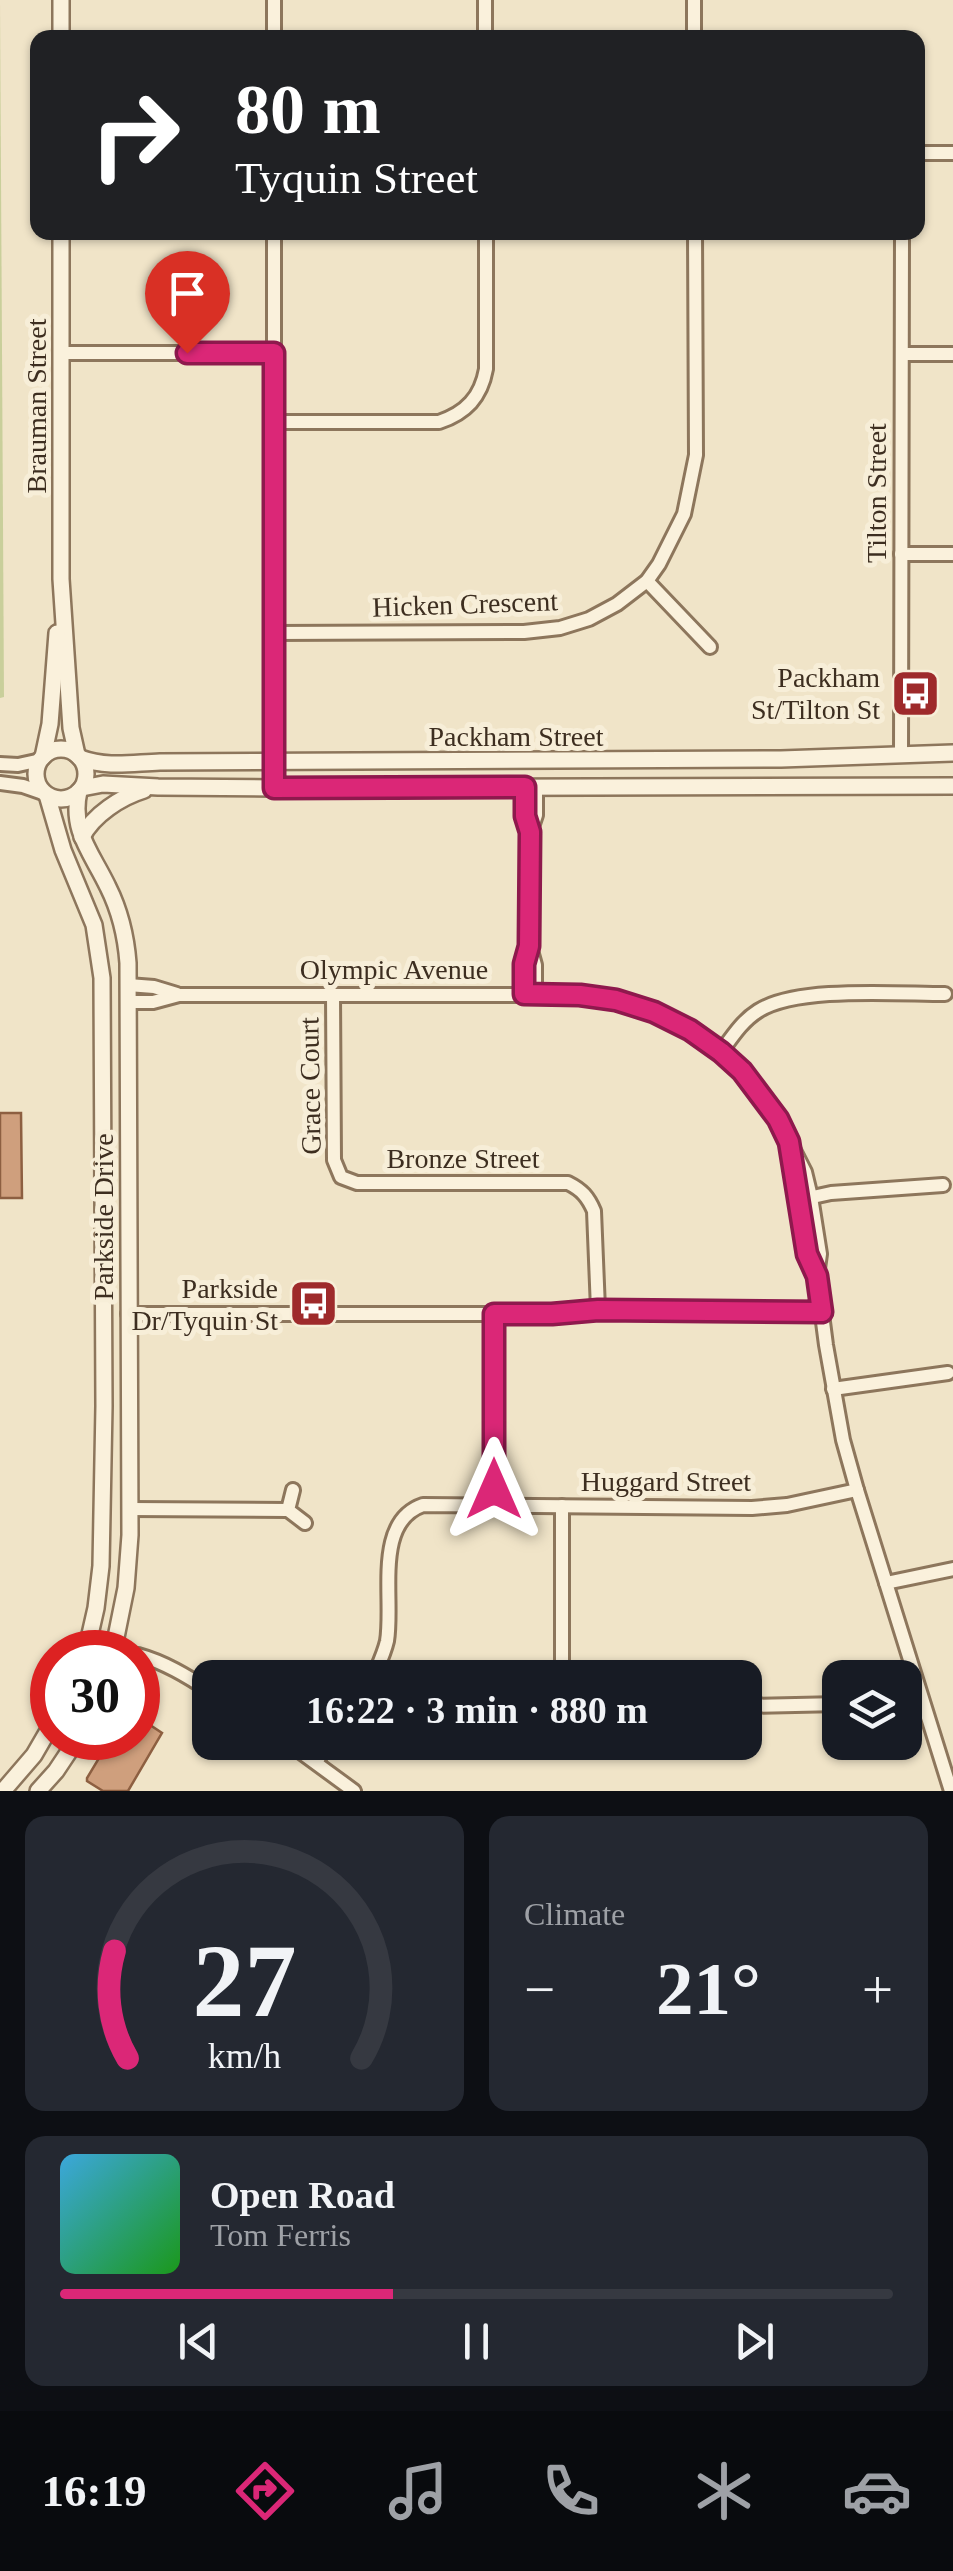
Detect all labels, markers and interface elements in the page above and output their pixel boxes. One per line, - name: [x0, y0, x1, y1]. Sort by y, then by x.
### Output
- icon: right: [70, 70, 200, 200]
- text: 80 m: [235, 71, 381, 148]
- text: Tyquin Street: [235, 153, 478, 203]
- pin: [145, 251, 230, 354]
- icon: arrive: [160, 266, 215, 321]
- street label: Brauman Street: [21, 318, 52, 493]
- street label: Tilton Street: [861, 423, 892, 563]
- street label: Hicken Crescent: [372, 585, 559, 623]
- place label: Packham St/Tilton St: [751, 662, 880, 725]
- bus stop icon: Packham St/Tilton St: [889, 667, 941, 719]
- street label: Packham Street: [429, 721, 604, 752]
- street label: Olympic Avenue: [300, 954, 488, 985]
- street label: Grace Court: [293, 1017, 327, 1155]
- street label: Parkside Drive: [88, 1133, 119, 1301]
- street label: Bronze Street: [386, 1143, 540, 1174]
- place label: Parkside Dr/Tyquin St: [131, 1273, 278, 1336]
- bus stop icon: Parkside Dr/Tyquin St: [287, 1278, 339, 1330]
- position arrow: [442, 1437, 546, 1541]
- street label: Huggard Street: [581, 1466, 751, 1497]
- speed limit sign: 30: [30, 1630, 160, 1760]
- map controls: [822, 1660, 922, 1760]
- button: layers: [822, 1660, 922, 1760]
- text: 16:22 · 3 min · 880 m: [306, 1689, 648, 1731]
- text: Climate: [524, 1896, 625, 1932]
- text: 27: [193, 1923, 297, 2038]
- text: 21°: [656, 1947, 761, 2030]
- text: −: [524, 1959, 555, 2020]
- text: +: [862, 1959, 893, 2020]
- text: km/h: [208, 2036, 281, 2076]
- text: Open Road: [210, 2174, 395, 2216]
- text: Tom Ferris: [210, 2217, 351, 2253]
- icon: previous: [171, 2314, 226, 2369]
- icon: pause: [449, 2314, 504, 2369]
- icon: next: [727, 2314, 782, 2369]
- icon: directions: [230, 2456, 300, 2526]
- icon: music: [383, 2456, 453, 2526]
- icon: phone: [536, 2456, 606, 2526]
- icon: climate: [689, 2456, 759, 2526]
- icon: car: [842, 2456, 912, 2526]
- text: 16:19: [42, 2466, 147, 2516]

